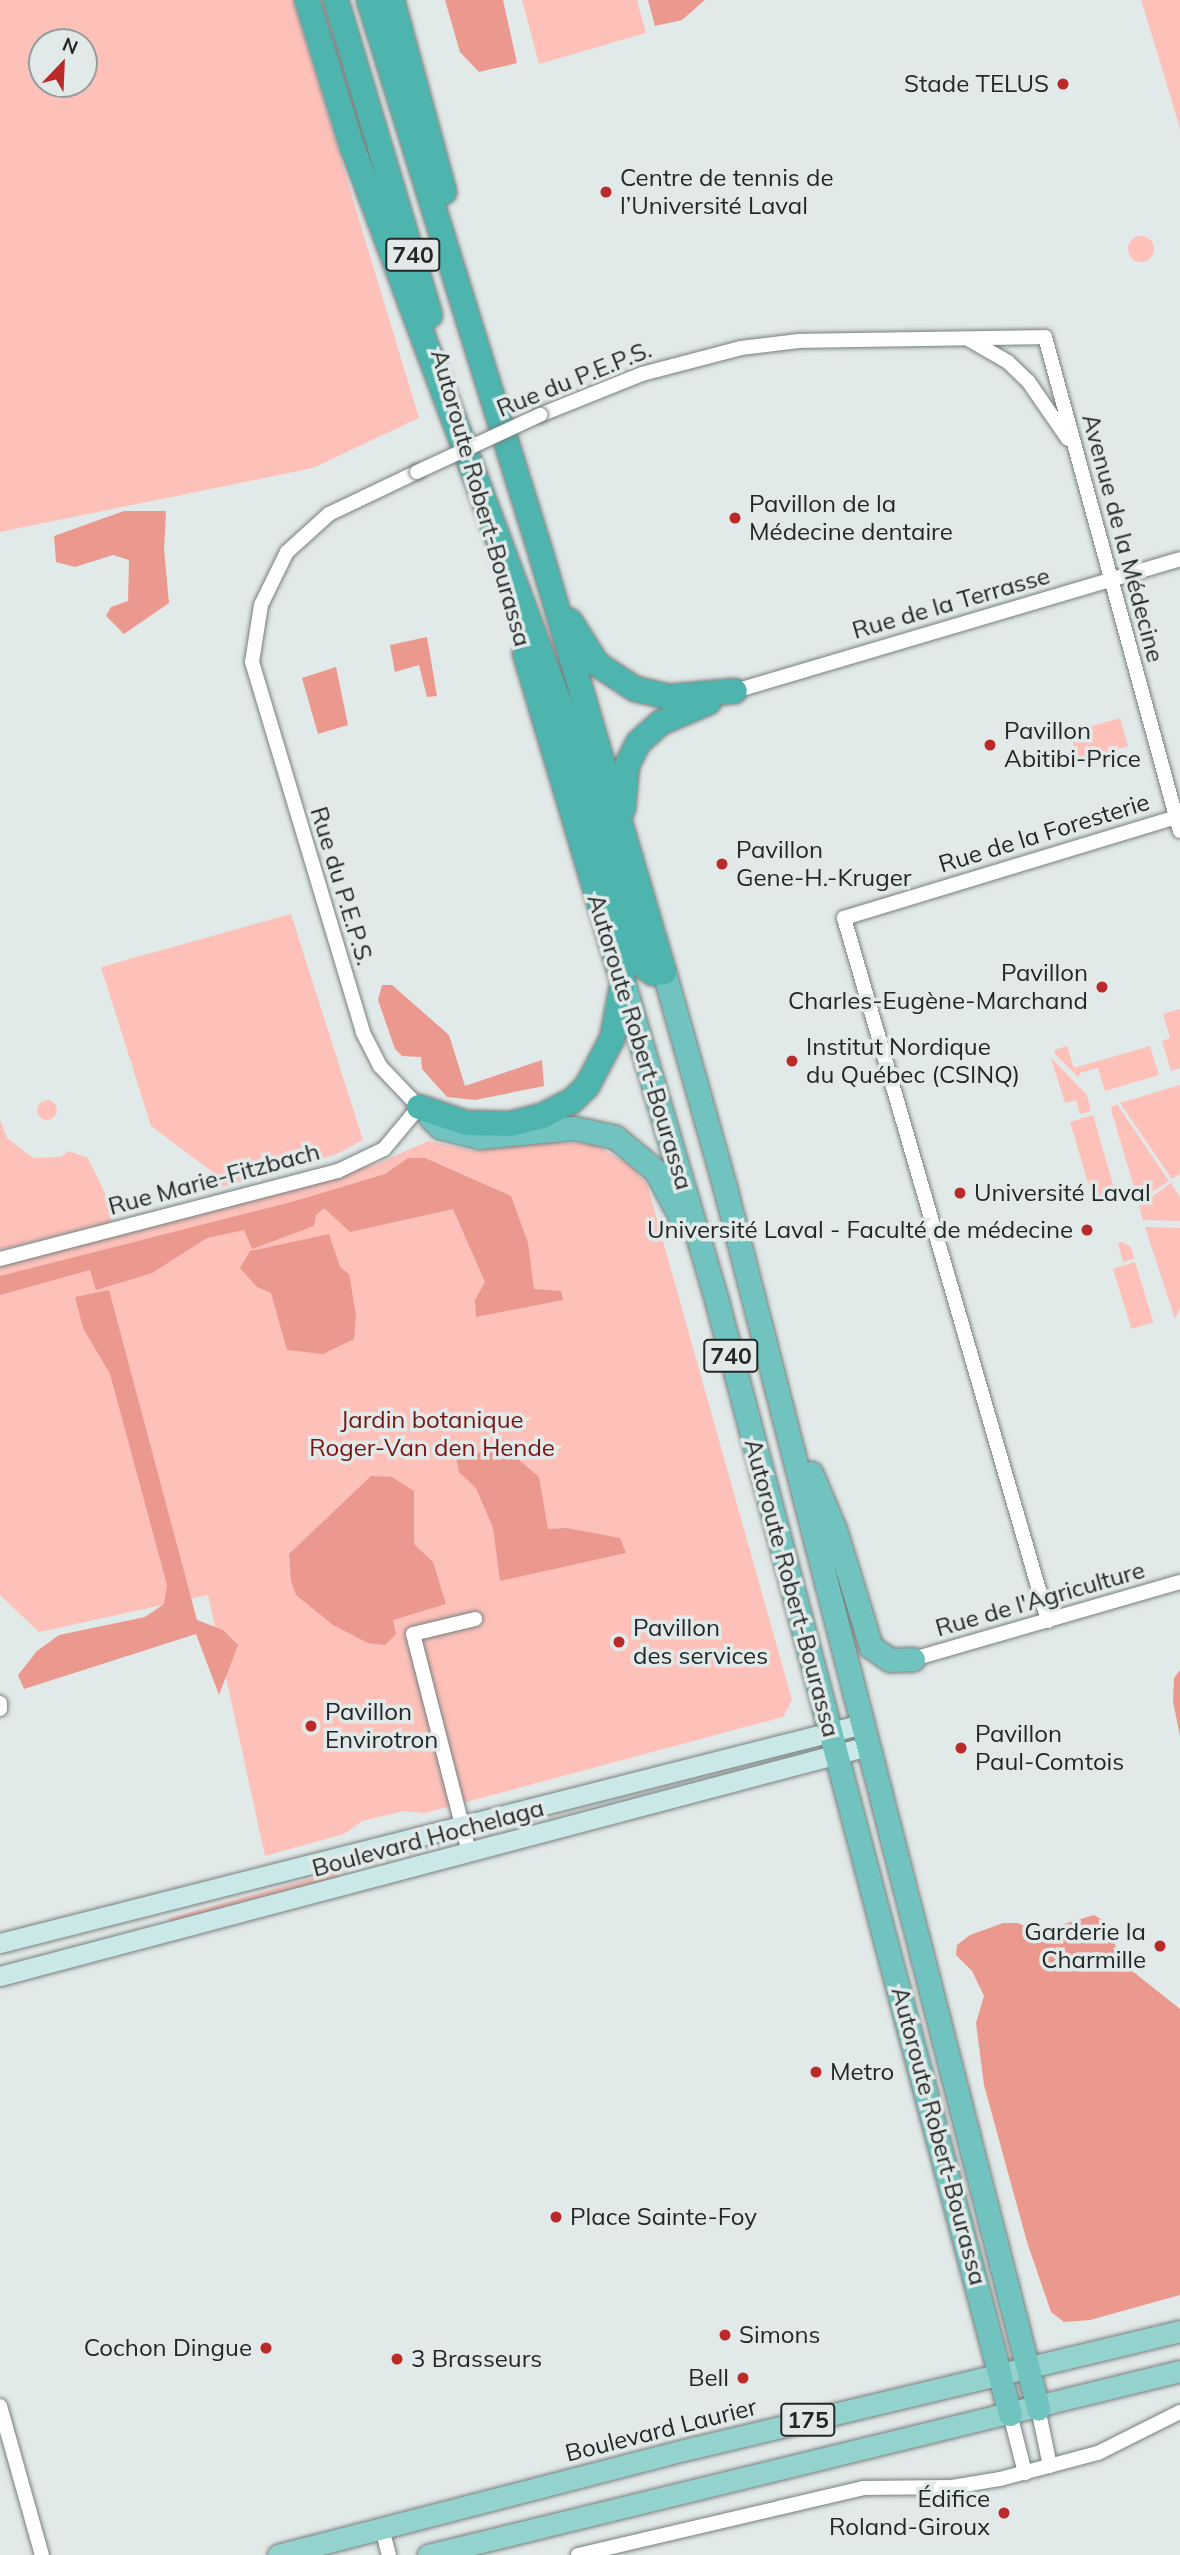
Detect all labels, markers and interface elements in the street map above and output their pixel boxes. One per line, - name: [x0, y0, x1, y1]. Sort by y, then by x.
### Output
- north arrow: [28, 28, 98, 98]
- text: N: [59, 32, 82, 59]
- place label: Stade TELUS: [904, 70, 1049, 98]
- marker: Stade TELUS: [1055, 76, 1071, 92]
- place label: Centre de tennis de l’Université Laval: [620, 164, 833, 220]
- marker: Centre de tennis de l’Université Laval: [598, 184, 614, 200]
- road number: 740: [385, 236, 441, 274]
- street label: Rue du P.E.P.S.: [492, 335, 656, 423]
- street label: Autoroute Robert-Bourassa: [425, 346, 537, 650]
- street label: Avenue de la Médecine: [1076, 411, 1170, 665]
- place label: Pavillon de la Médecine dentaire: [749, 490, 953, 546]
- marker: Pavillon de la Médecine dentaire: [727, 510, 743, 526]
- street label: Rue de la Terrasse: [849, 561, 1053, 645]
- place label: Pavillon Abitibi-Price: [1004, 717, 1141, 773]
- marker: Pavillon Abitibi-Price: [982, 737, 998, 753]
- street label: Rue de la Foresterie: [935, 787, 1153, 879]
- street label: Rue du P.E.P.S.: [304, 803, 380, 969]
- place label: Pavillon Gene-H.-Kruger: [736, 836, 911, 892]
- marker: Pavillon Gene-H.-Kruger: [714, 856, 730, 872]
- street label: Autoroute Robert-Bourassa: [581, 891, 699, 1193]
- place label: Pavillon Charles-Eugène-Marchand: [788, 959, 1088, 1015]
- marker: Pavillon Charles-Eugène-Marchand: [1094, 979, 1110, 995]
- place label: Institut Nordique du Québec (CSINQ): [806, 1033, 1020, 1089]
- marker: Institut Nordique du Québec (CSINQ): [784, 1053, 800, 1069]
- street label: Rue Marie-Fitzbach: [105, 1137, 323, 1221]
- place label: Université Laval: [974, 1179, 1151, 1207]
- marker: Université Laval: [952, 1185, 968, 1201]
- place label: Université Laval - Faculté de médecine: [647, 1216, 1073, 1244]
- marker: Université Laval - Faculté de médecine: [1079, 1222, 1095, 1238]
- road number: 740: [703, 1336, 759, 1376]
- park label: Jardin botanique Roger-Van den Hende: [309, 1406, 555, 1462]
- street label: Autoroute Robert-Bourassa: [738, 1436, 846, 1740]
- street label: Rue de l'Agriculture: [932, 1555, 1148, 1643]
- place label: Pavillon des services: [633, 1614, 768, 1670]
- marker: Pavillon des services: [611, 1634, 627, 1650]
- place label: Pavillon Envirotron: [325, 1698, 438, 1754]
- marker: Pavillon Envirotron: [303, 1718, 319, 1734]
- place label: Pavillon Paul-Comtois: [975, 1720, 1124, 1776]
- marker: Pavillon Paul-Comtois: [953, 1740, 969, 1756]
- street label: Boulevard Hochelaga: [309, 1793, 547, 1883]
- place label: Garderie la Charmille: [1024, 1918, 1146, 1974]
- marker: Garderie la Charmille: [1152, 1938, 1168, 1954]
- street label: Autoroute Robert-Bourassa: [885, 1984, 993, 2288]
- place label: Metro: [830, 2058, 894, 2086]
- marker: Metro: [808, 2064, 824, 2080]
- place label: Place Sainte-Foy: [570, 2203, 757, 2231]
- marker: Place Sainte-Foy: [548, 2209, 564, 2225]
- place label: Simons: [739, 2321, 820, 2349]
- marker: Simons: [717, 2327, 733, 2343]
- place label: Cochon Dingue: [84, 2334, 252, 2362]
- marker: Cochon Dingue: [258, 2340, 274, 2356]
- place label: 3 Brasseurs: [411, 2345, 542, 2373]
- marker: 3 Brasseurs: [389, 2351, 405, 2367]
- place label: Bell: [688, 2364, 729, 2392]
- marker: Bell: [735, 2370, 751, 2386]
- street label: Boulevard Laurier: [562, 2392, 760, 2468]
- road number: 175: [780, 2400, 836, 2440]
- place label: Édifice Roland-Giroux: [829, 2485, 990, 2541]
- marker: Édifice Roland-Giroux: [996, 2505, 1012, 2521]

